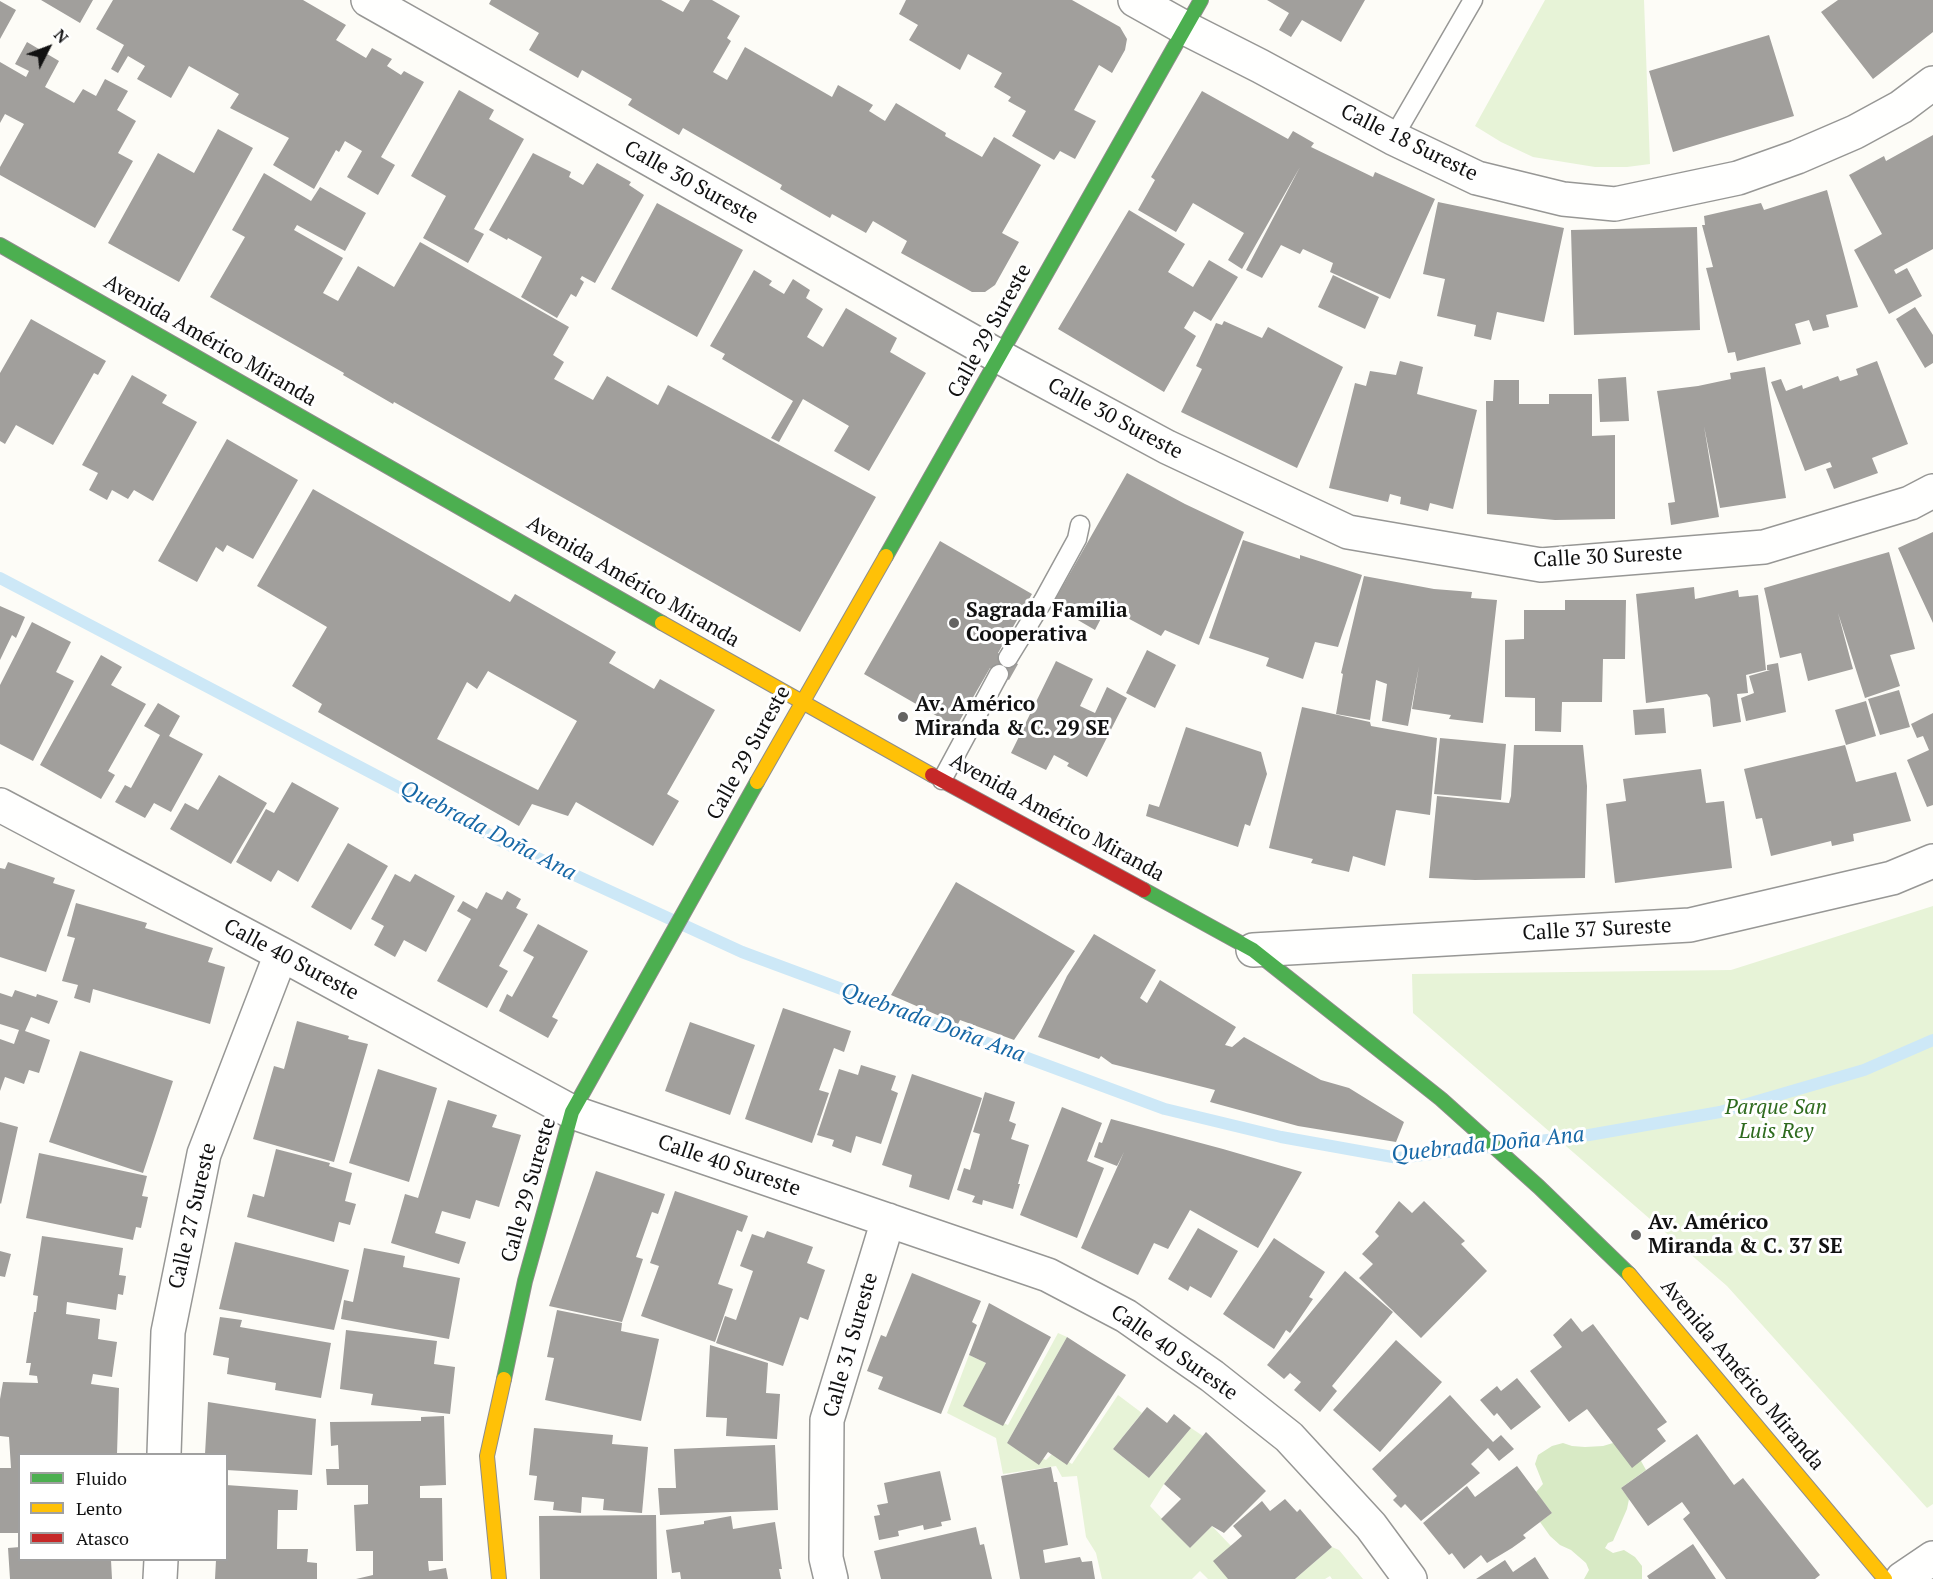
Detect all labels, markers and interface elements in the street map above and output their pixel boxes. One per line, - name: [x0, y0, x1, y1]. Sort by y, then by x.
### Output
- north arrow: [18, 18, 78, 78]
- text: N: [49, 24, 74, 48]
- street label: Calle 18 Sureste: [1336, 99, 1482, 187]
- street label: Calle 30 Sureste: [620, 136, 762, 230]
- street label: Calle 29 Sureste: [943, 260, 1037, 402]
- street label: Avenida Américo Miranda: [99, 270, 321, 412]
- street label: Calle 30 Sureste: [1043, 373, 1187, 465]
- street label: Avenida Américo Miranda: [522, 511, 744, 653]
- street label: Calle 30 Sureste: [1533, 541, 1683, 573]
- place label: Sagrada Familia Cooperativa: [966, 598, 1128, 648]
- marker: Sagrada Familia Cooperativa: [947, 616, 961, 630]
- street label: Calle 29 Sureste: [702, 682, 796, 824]
- place label: Av. Américo Miranda & C. 29 SE: [915, 692, 1110, 742]
- marker: Av. Américo Miranda & C. 29 SE: [896, 710, 910, 724]
- street label: Avenida Américo Miranda: [945, 748, 1169, 888]
- water label: Quebrada Doña Ana: [396, 775, 580, 887]
- street label: Calle 40 Sureste: [219, 914, 363, 1006]
- street label: Calle 37 Sureste: [1522, 914, 1672, 946]
- water label: Quebrada Doña Ana: [837, 977, 1029, 1069]
- park label: Parque San Luis Rey: [1725, 1095, 1827, 1145]
- street label: Calle 29 Sureste: [496, 1115, 562, 1265]
- water label: Quebrada Doña Ana: [1390, 1122, 1586, 1168]
- street label: Calle 40 Sureste: [654, 1130, 804, 1202]
- street label: Calle 27 Sureste: [164, 1140, 222, 1292]
- place label: Av. Américo Miranda & C. 37 SE: [1648, 1210, 1843, 1260]
- marker: Av. Américo Miranda & C. 37 SE: [1629, 1228, 1643, 1242]
- street label: Calle 31 Sureste: [818, 1270, 884, 1420]
- street label: Avenida Américo Miranda: [1655, 1274, 1829, 1476]
- street label: Calle 40 Sureste: [1106, 1300, 1242, 1406]
- legend: [18, 1453, 228, 1561]
- text: Fluido: [76, 1466, 127, 1490]
- text: Lento: [76, 1496, 122, 1520]
- text: Atasco: [76, 1526, 129, 1550]

